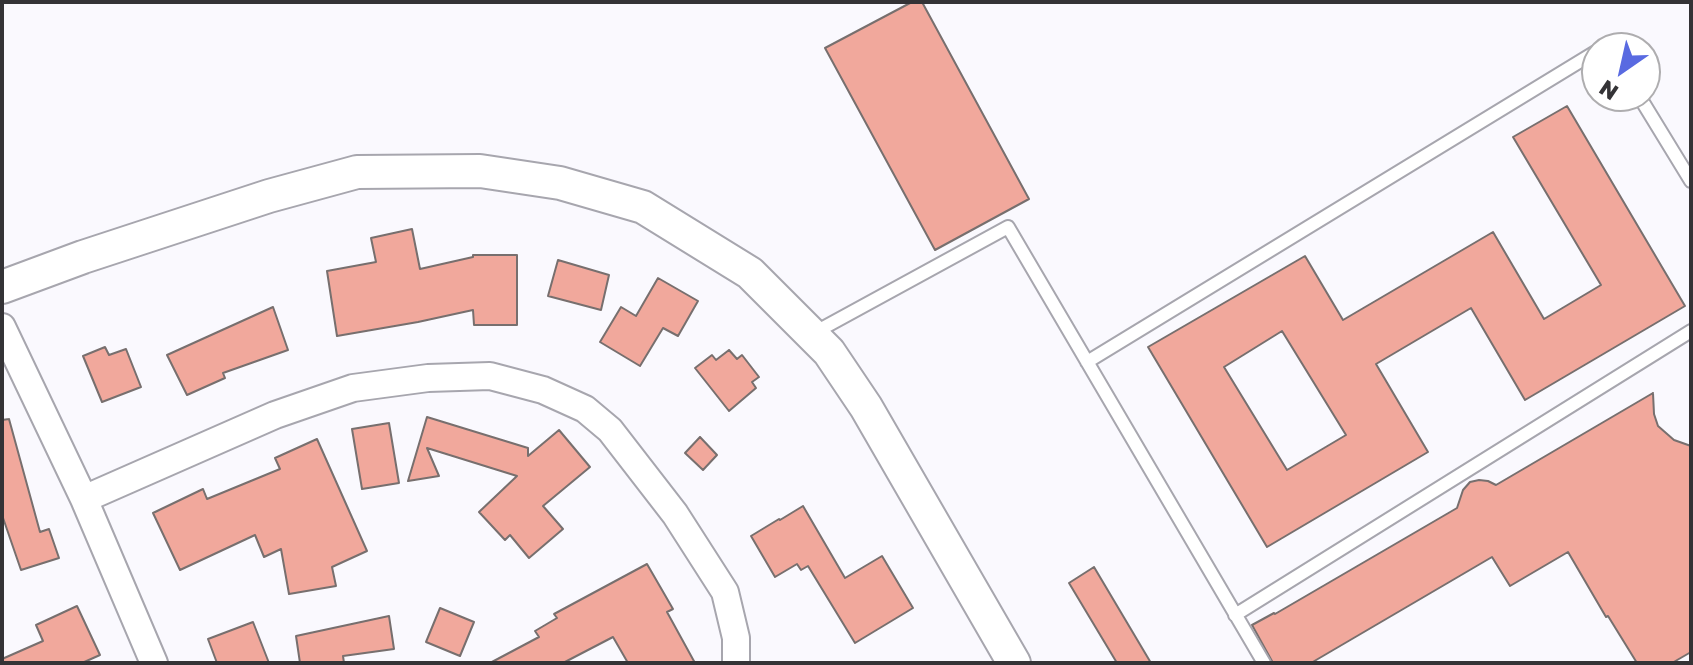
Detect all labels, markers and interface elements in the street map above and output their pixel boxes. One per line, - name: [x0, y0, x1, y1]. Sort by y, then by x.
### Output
- north arrow: [1581, 32, 1661, 112]
- text: N: [1594, 75, 1623, 107]

